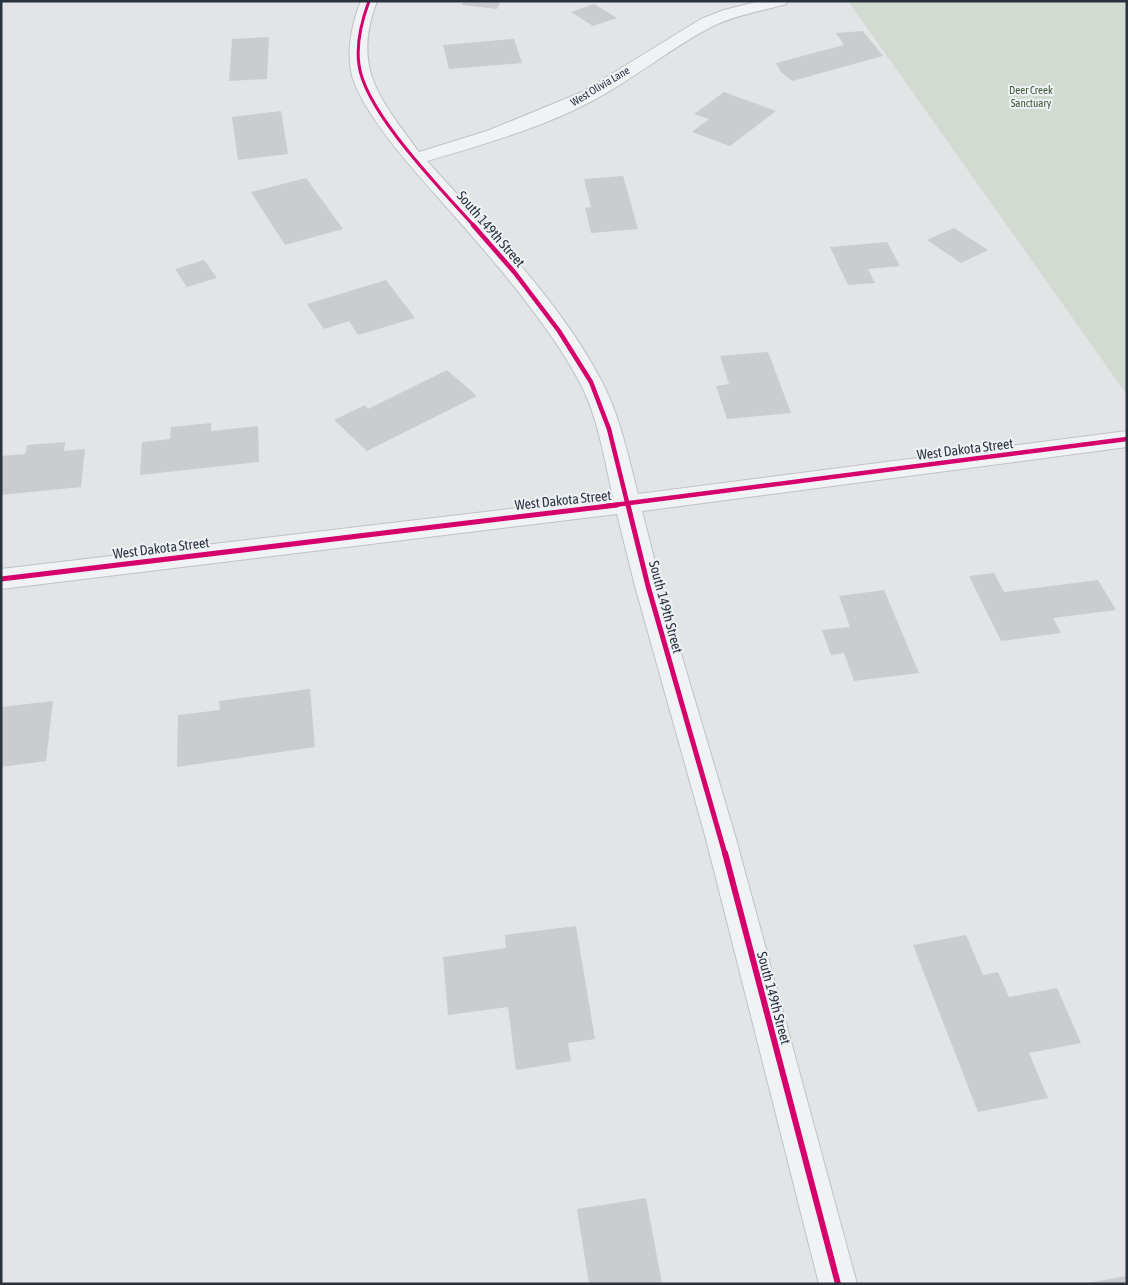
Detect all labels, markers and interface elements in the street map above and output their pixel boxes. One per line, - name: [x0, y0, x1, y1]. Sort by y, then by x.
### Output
- street label: West Olivia Lane: [568, 64, 632, 108]
- park label: Deer Creek Sanctuary: [1009, 84, 1053, 109]
- street label: South 149th Street: [454, 188, 528, 270]
- street label: West Dakota Street: [916, 435, 1014, 463]
- street label: West Dakota Street: [514, 487, 612, 513]
- street label: West Dakota Street: [112, 534, 210, 562]
- street label: South 149th Street: [646, 559, 686, 655]
- street label: South 149th Street: [754, 950, 794, 1046]

